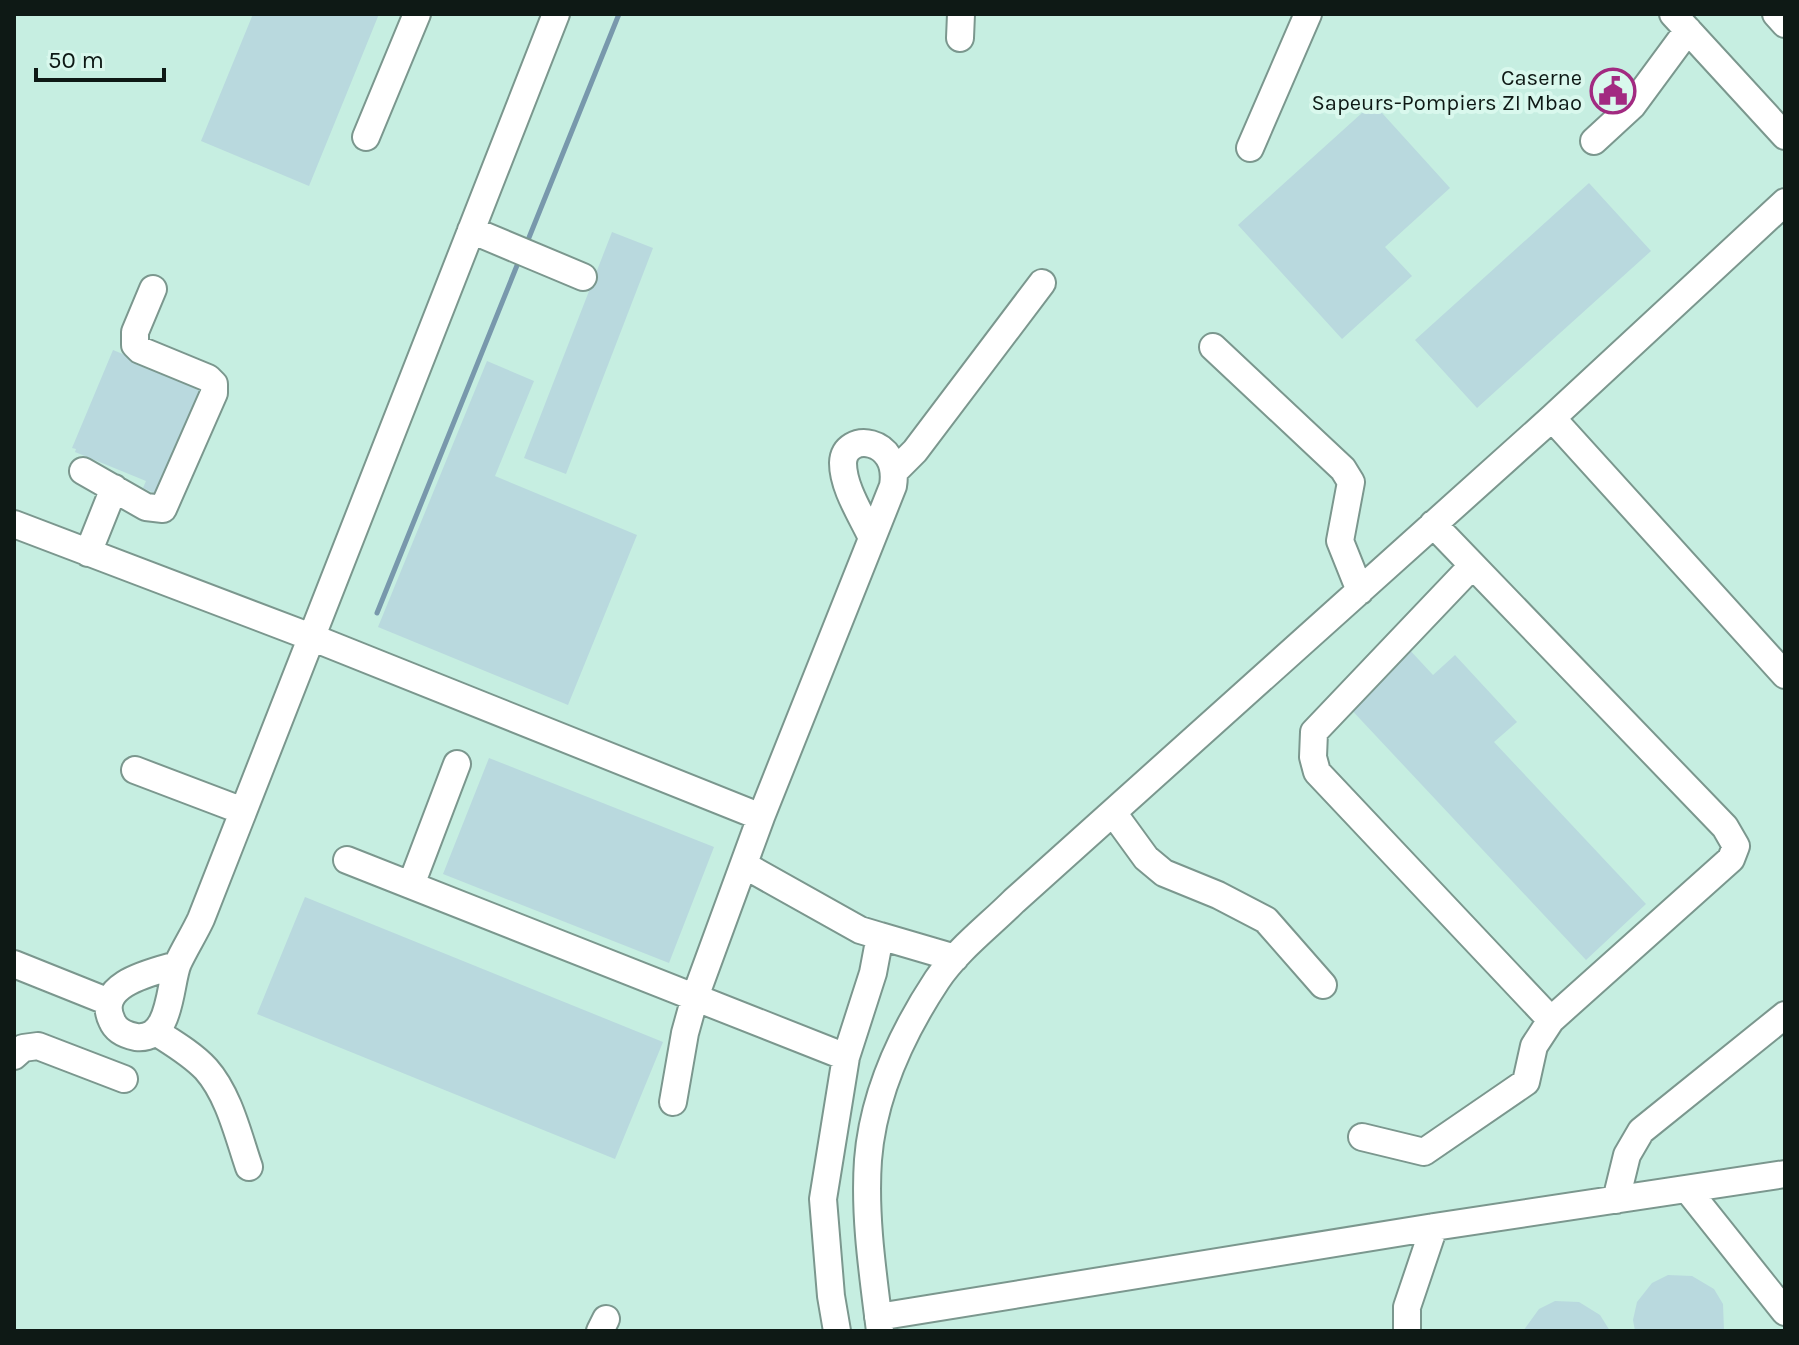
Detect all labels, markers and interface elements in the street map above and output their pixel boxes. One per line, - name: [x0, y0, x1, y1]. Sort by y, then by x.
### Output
- scale bar: [36, 32, 164, 82]
- text: 50 m: [48, 46, 104, 74]
- place label: Caserne Sapeurs-Pompiers ZI Mbao: [1312, 65, 1582, 116]
- public building icon: Caserne Sapeurs-Pompiers ZI Mbao: [1589, 67, 1637, 115]

